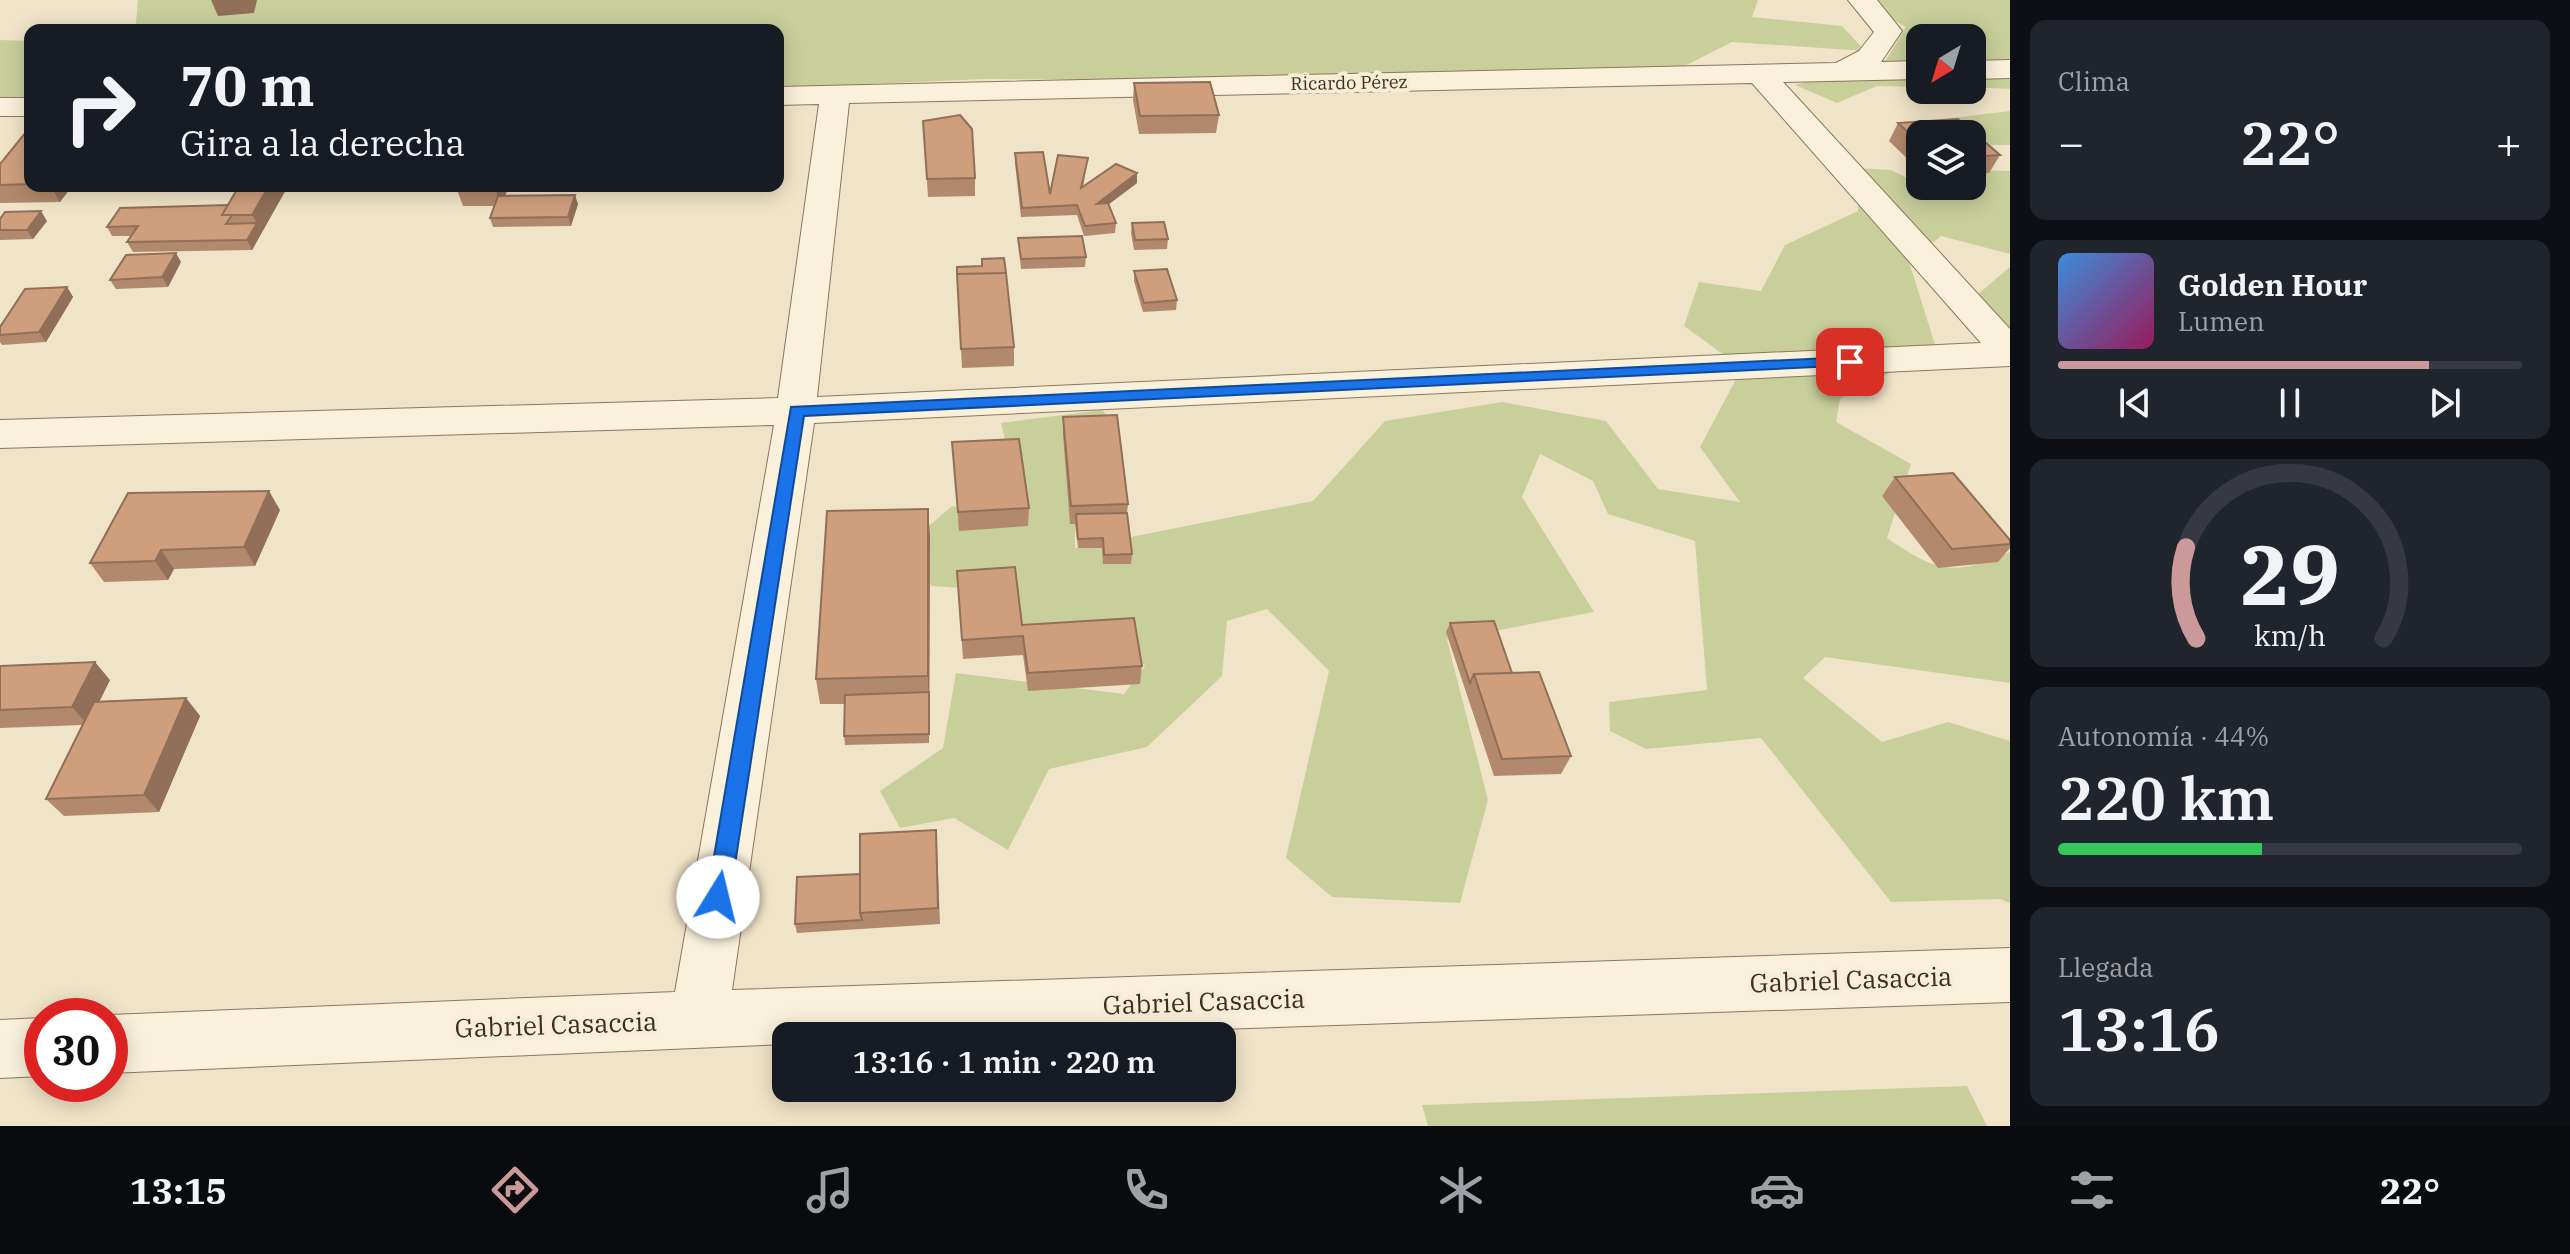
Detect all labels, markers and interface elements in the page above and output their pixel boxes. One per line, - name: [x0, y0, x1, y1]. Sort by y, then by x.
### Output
- north arrow: [1906, 24, 1986, 104]
- map controls: [1906, 24, 1986, 200]
- text: 70 m: [180, 49, 315, 121]
- icon: right: [48, 56, 152, 160]
- text: Clima: [2058, 64, 2130, 98]
- street label: Ricardo Pérez: [1290, 70, 1408, 95]
- text: 22°: [2240, 103, 2340, 182]
- text: −: [2058, 114, 2084, 171]
- text: +: [2496, 114, 2522, 171]
- text: Gira a la derecha: [180, 119, 465, 166]
- button: layers: [1906, 120, 1986, 200]
- text: Golden Hour: [2178, 265, 2367, 304]
- text: Lumen: [2178, 304, 2265, 338]
- pin: [1816, 328, 1884, 396]
- icon: arrive: [1828, 340, 1872, 384]
- icon: previous: [2113, 381, 2157, 425]
- icon: pause: [2268, 381, 2312, 425]
- icon: next: [2423, 381, 2467, 425]
- text: 29: [2240, 520, 2340, 628]
- text: km/h: [2254, 617, 2326, 654]
- text: Autonomía · 44%: [2058, 719, 2269, 753]
- text: 220 km: [2058, 758, 2274, 837]
- position arrow: [676, 855, 760, 939]
- text: Llegada: [2058, 950, 2153, 984]
- street label: Gabriel Casaccia: [1749, 958, 1953, 1000]
- street label: Gabriel Casaccia: [1102, 980, 1306, 1022]
- text: 13:16: [2058, 989, 2220, 1068]
- speed limit sign: 30: [24, 998, 128, 1102]
- street label: Gabriel Casaccia: [454, 1003, 658, 1045]
- text: 13:16 · 1 min · 220 m: [853, 1042, 1155, 1081]
- icon: directions: [487, 1162, 543, 1218]
- icon: music: [802, 1162, 858, 1218]
- icon: phone: [1118, 1162, 1174, 1218]
- icon: climate: [1433, 1162, 1489, 1218]
- icon: car: [1749, 1162, 1805, 1218]
- icon: filters: [2064, 1162, 2120, 1218]
- text: 13:15: [130, 1167, 227, 1214]
- text: 22°: [2380, 1167, 2440, 1214]

